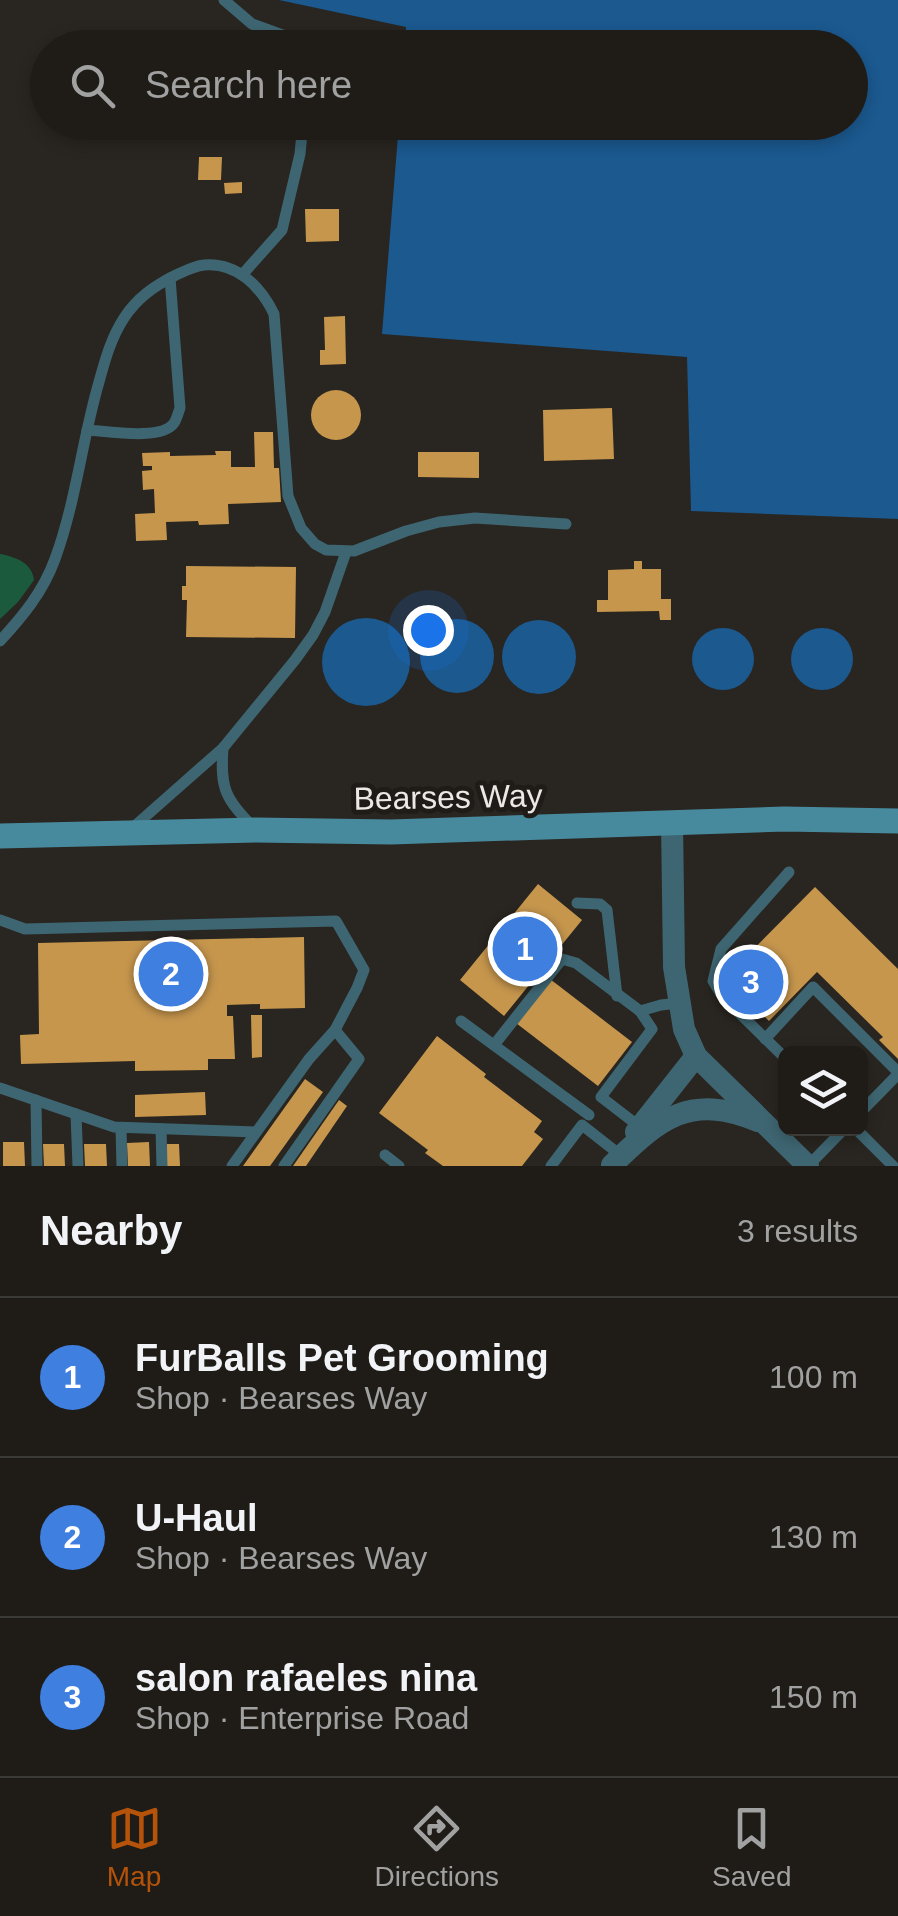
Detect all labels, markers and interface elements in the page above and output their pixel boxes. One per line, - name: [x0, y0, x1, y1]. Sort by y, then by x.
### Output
- search box: [30, 30, 868, 140]
- icon: search: [65, 58, 120, 113]
- text: Search here: [145, 64, 352, 106]
- your location: [403, 605, 454, 656]
- street label: Bearses Way: [353, 777, 543, 817]
- pin: 1: [492, 912, 558, 986]
- pin: 2: [138, 936, 204, 1012]
- pin: 3: [718, 944, 784, 1020]
- map controls: [778, 1046, 868, 1136]
- button: layers: [778, 1046, 868, 1136]
- text: Nearby: [40, 1207, 182, 1254]
- text: 3 results: [737, 1213, 858, 1249]
- text: FurBalls Pet Grooming: [135, 1337, 549, 1379]
- text: 1: [64, 1359, 81, 1395]
- text: 100 m: [769, 1359, 858, 1395]
- text: Shop · Bearses Way: [135, 1380, 427, 1416]
- text: U-Haul: [135, 1497, 257, 1539]
- text: 2: [64, 1519, 81, 1555]
- text: 130 m: [769, 1519, 858, 1555]
- text: Shop · Bearses Way: [135, 1540, 427, 1576]
- text: salon rafaeles nina: [135, 1657, 477, 1699]
- text: 3: [64, 1679, 81, 1715]
- text: 150 m: [769, 1679, 858, 1715]
- text: Shop · Enterprise Road: [135, 1700, 469, 1736]
- tab: Map: [107, 1801, 162, 1893]
- tab: Directions: [375, 1801, 499, 1893]
- tab: Saved: [712, 1801, 791, 1893]

